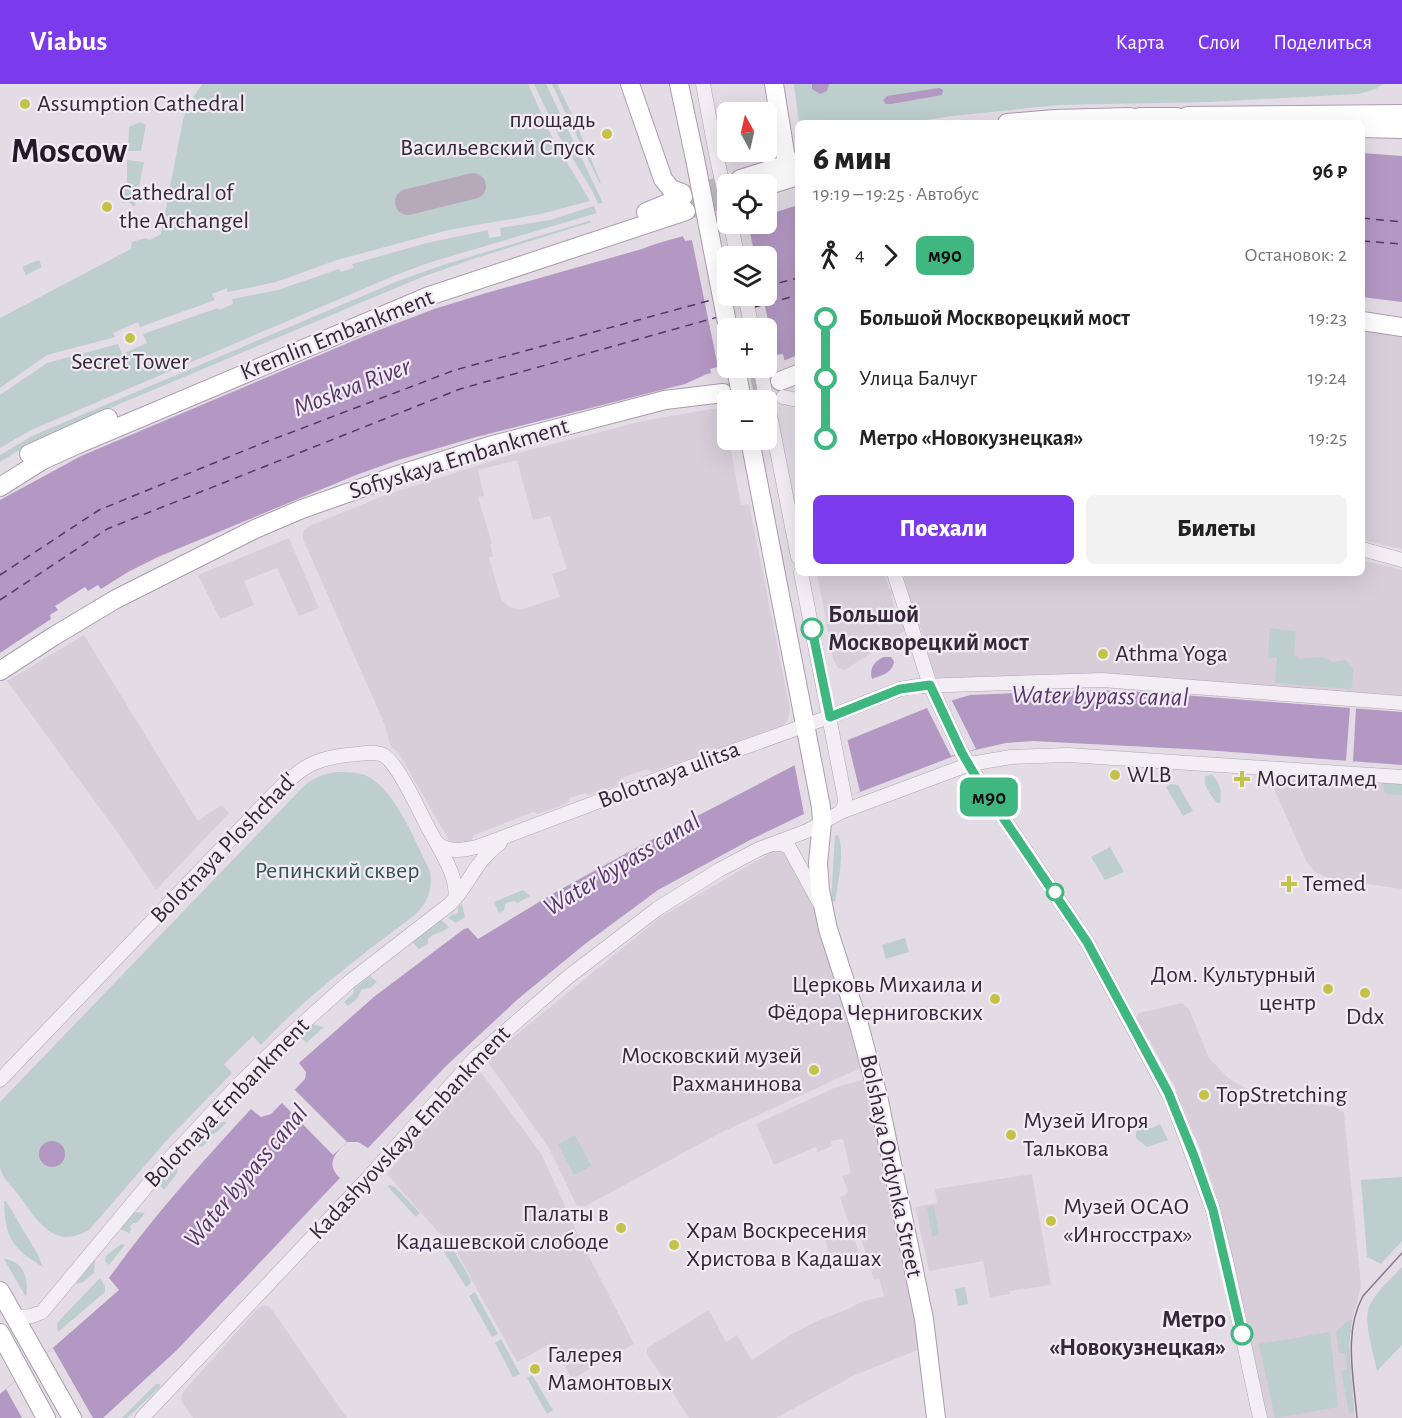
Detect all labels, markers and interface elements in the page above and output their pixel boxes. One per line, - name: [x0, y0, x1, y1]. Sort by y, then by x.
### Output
- text: Viabus: [30, 28, 107, 56]
- text: Карта: [1115, 32, 1165, 53]
- text: Слои: [1198, 32, 1240, 53]
- text: Поделиться: [1273, 32, 1372, 53]
- place label: Assumption Cathedral: [37, 92, 245, 116]
- marker: Assumption Cathedral: [18, 97, 32, 111]
- north arrow: [717, 102, 777, 162]
- map controls: [717, 102, 777, 450]
- place label: площадь Васильевский Спуск: [400, 108, 595, 160]
- marker: площадь Васильевский Спуск: [600, 127, 614, 141]
- district label: Moscow: [11, 133, 128, 169]
- text: 6 мин: [813, 143, 892, 176]
- text: 96 ₽: [1312, 160, 1347, 182]
- button: locate: [717, 174, 777, 234]
- place label: Cathedral of the Archangel: [119, 181, 249, 233]
- text: 19:19 – 19:25 · Автобус: [813, 184, 979, 204]
- marker: Cathedral of the Archangel: [100, 200, 114, 214]
- icon: walk: [813, 239, 846, 272]
- icon: forward: [874, 239, 907, 272]
- text: 4: [855, 245, 865, 265]
- text: м90: [928, 245, 962, 266]
- text: Остановок: 2: [1244, 245, 1347, 265]
- button: layers: [717, 246, 777, 306]
- street label: Kremlin Embankment: [237, 285, 437, 385]
- text: Большой Москворецкий мост: [859, 307, 1130, 329]
- text: 19:23: [1309, 308, 1347, 328]
- button: +: [717, 318, 777, 378]
- marker: Secret Tower: [123, 331, 137, 345]
- place label: Secret Tower: [71, 350, 189, 374]
- water label: Moskva River: [290, 352, 416, 421]
- text: Улица Балчуг: [859, 367, 977, 389]
- text: 19:24: [1307, 368, 1347, 388]
- button: −: [717, 390, 777, 450]
- street label: Sofiyskaya Embankment: [346, 414, 572, 504]
- text: Метро «Новокузнецкая»: [859, 427, 1083, 449]
- text: 19:25: [1309, 428, 1347, 448]
- button: Поехали: [813, 495, 1074, 564]
- button: Билеты: [1086, 495, 1347, 564]
- place label: Большой Москворецкий мост: [828, 603, 1029, 655]
- marker: Большой Москворецкий мост: [801, 618, 823, 640]
- place label: Athma Yoga: [1115, 642, 1228, 666]
- marker: Athma Yoga: [1096, 647, 1110, 661]
- water label: Water bypass canal: [1011, 681, 1189, 711]
- street label: Bolotnaya ulitsa: [595, 737, 743, 813]
- place label: WLB: [1127, 763, 1171, 787]
- place label: Моситалмед: [1256, 767, 1377, 791]
- street label: Bolotnaya Ploshchad': [146, 768, 302, 928]
- marker: WLB: [1108, 768, 1122, 782]
- marker: Моситалмед: [1233, 770, 1251, 788]
- line badge: м90: [954, 778, 1024, 816]
- text: м90: [972, 787, 1006, 808]
- water label: Water bypass canal: [539, 807, 705, 921]
- park label: Репинский сквер: [255, 859, 419, 883]
- place label: Temed: [1302, 872, 1366, 896]
- marker: Temed: [1280, 875, 1298, 893]
- unlabelled marker: [1046, 883, 1064, 901]
- place label: Дом. Культурный центр: [1151, 963, 1316, 1015]
- place label: Церковь Михаила и Фёдора Черниговских: [767, 973, 983, 1025]
- marker: Дом. Культурный центр: [1321, 982, 1335, 996]
- marker: Ddx: [1358, 986, 1372, 1000]
- marker: Церковь Михаила и Фёдора Черниговских: [988, 992, 1002, 1006]
- place label: Ddx: [1346, 1005, 1385, 1029]
- street label: Bolotnaya Embankment: [140, 1013, 314, 1192]
- street label: Kadashyovskaya Embankment: [305, 1021, 515, 1244]
- place label: Московский музей Рахманинова: [621, 1044, 802, 1096]
- street label: Bolshaya Ordynka Street: [856, 1052, 926, 1280]
- marker: Московский музей Рахманинова: [807, 1063, 821, 1077]
- place label: TopStretching: [1216, 1083, 1347, 1107]
- marker: TopStretching: [1197, 1088, 1211, 1102]
- water label: Water bypass canal: [179, 1100, 313, 1252]
- place label: Музей Игоря Талькова: [1023, 1109, 1149, 1161]
- marker: Музей Игоря Талькова: [1004, 1128, 1018, 1142]
- place label: Музей ОСАО «Ингосстрах»: [1063, 1195, 1193, 1247]
- place label: Палаты в Кадашевской слободе: [395, 1202, 609, 1254]
- marker: Музей ОСАО «Ингосстрах»: [1044, 1214, 1058, 1228]
- place label: Храм Воскресения Христова в Кадашах: [686, 1219, 882, 1271]
- marker: Палаты в Кадашевской слободе: [614, 1221, 628, 1235]
- marker: Храм Воскресения Христова в Кадашах: [667, 1238, 681, 1252]
- place label: Метро «Новокузнецкая»: [1049, 1308, 1226, 1360]
- marker: Метро «Новокузнецкая»: [1231, 1323, 1253, 1345]
- place label: Галерея Мамонтовых: [547, 1343, 672, 1395]
- marker: Галерея Мамонтовых: [528, 1362, 542, 1376]

